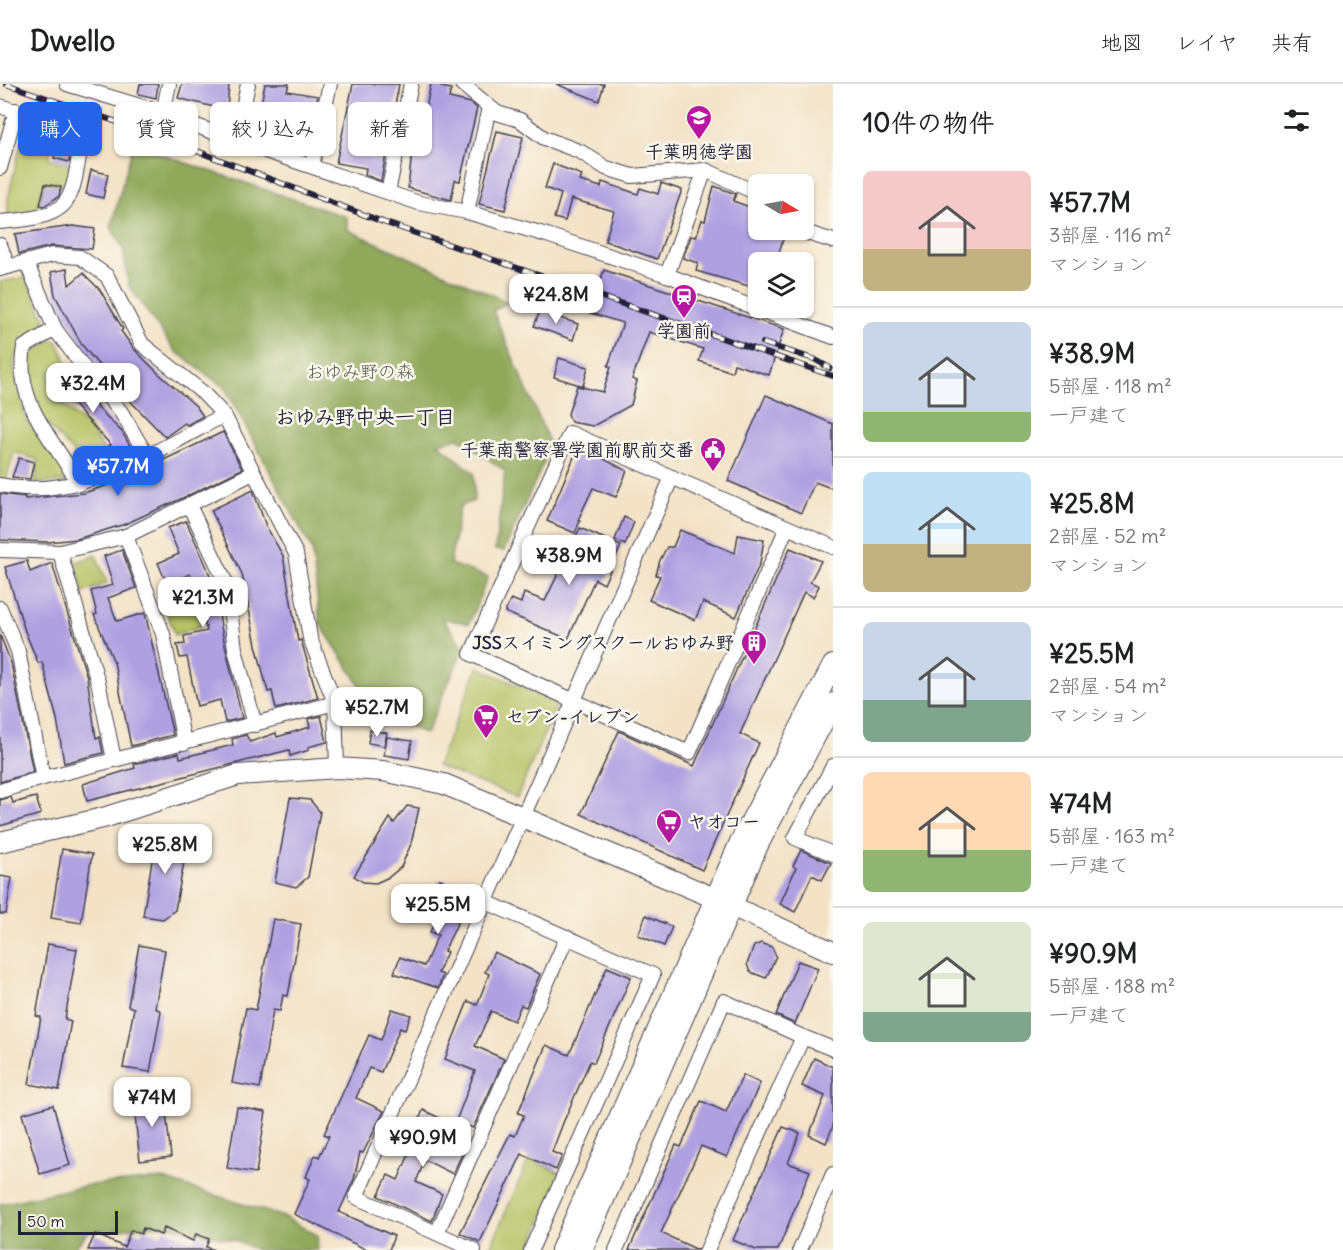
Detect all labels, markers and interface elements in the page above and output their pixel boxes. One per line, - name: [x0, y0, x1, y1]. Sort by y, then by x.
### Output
- text: Dwello: [30, 23, 115, 59]
- text: 地図: [1101, 29, 1143, 56]
- text: レイヤ: [1176, 29, 1238, 56]
- text: 共有: [1271, 29, 1313, 56]
- chip: 購入: [18, 102, 102, 156]
- chip: 賃貸: [114, 102, 198, 156]
- chip: 絞り込み: [210, 102, 336, 156]
- chip: 新着: [348, 102, 432, 156]
- school or university icon: 千葉明徳学園: [684, 103, 714, 141]
- icon: filters: [1280, 104, 1313, 137]
- text: 10件の物件: [863, 106, 994, 139]
- place label: 千葉明徳学園: [645, 140, 753, 163]
- north arrow: [748, 174, 814, 240]
- map controls: [748, 174, 814, 318]
- text: ¥57.7M: [1049, 186, 1131, 219]
- icon: home: [911, 195, 983, 267]
- text: 3部屋 · 116 m²: [1049, 222, 1172, 247]
- text: マンション: [1049, 251, 1148, 276]
- button: layers: [748, 252, 814, 318]
- pin: ¥24.8M: [507, 274, 605, 325]
- text: ¥24.8M: [523, 281, 589, 306]
- station icon: 学園前: [669, 282, 699, 320]
- place label: 学園前: [657, 319, 711, 342]
- text: ¥38.9M: [1049, 337, 1135, 370]
- icon: home: [911, 346, 983, 418]
- park label: おゆみ野の森: [306, 360, 414, 383]
- pin: ¥32.4M: [44, 363, 142, 414]
- text: ¥32.4M: [60, 370, 126, 395]
- text: 5部屋 · 118 m²: [1049, 373, 1172, 398]
- text: 一戸建て: [1049, 402, 1129, 427]
- district label: おゆみ野中央一丁目: [275, 404, 455, 429]
- public building icon: 千葉南警察署学園前駅前交番: [698, 435, 728, 473]
- place label: 千葉南警察署学園前駅前交番: [460, 438, 694, 461]
- pin: ¥57.7M: [69, 446, 167, 497]
- text: ¥57.7M: [86, 453, 150, 478]
- text: ¥25.8M: [1049, 487, 1135, 520]
- icon: home: [911, 496, 983, 568]
- text: 2部屋 · 52 m²: [1049, 523, 1166, 548]
- pin: ¥38.9M: [520, 535, 618, 586]
- text: ¥38.9M: [536, 542, 602, 567]
- text: マンション: [1049, 552, 1148, 577]
- pin: ¥21.3M: [154, 577, 252, 628]
- text: ¥21.3M: [172, 584, 234, 609]
- building icon: JSSスイミングスクールおゆみ野: [739, 628, 769, 666]
- place label: JSSスイミングスクールおゆみ野: [472, 631, 734, 654]
- text: ¥25.5M: [1049, 637, 1135, 670]
- icon: home: [911, 646, 983, 718]
- text: 2部屋 · 54 m²: [1049, 673, 1167, 698]
- pin: ¥52.7M: [328, 687, 426, 738]
- text: ¥52.7M: [345, 694, 409, 719]
- supermarket icon: セブン-イレブン: [471, 702, 501, 740]
- text: マンション: [1049, 702, 1148, 727]
- place label: セブン-イレブン: [506, 705, 640, 728]
- text: ¥74M: [1049, 787, 1113, 820]
- icon: home: [911, 796, 983, 868]
- supermarket icon: ヤオコー: [654, 807, 684, 845]
- place label: ヤオコー: [688, 810, 760, 833]
- text: 5部屋 · 163 m²: [1049, 823, 1175, 848]
- pin: ¥25.8M: [116, 824, 214, 875]
- text: ¥25.8M: [132, 831, 198, 856]
- text: 一戸建て: [1049, 852, 1129, 877]
- pin: ¥25.5M: [389, 884, 487, 935]
- text: ¥25.5M: [405, 891, 471, 916]
- text: ¥90.9M: [1049, 937, 1138, 970]
- icon: home: [911, 946, 983, 1018]
- text: 5部屋 · 188 m²: [1049, 973, 1175, 998]
- text: 一戸建て: [1049, 1002, 1129, 1027]
- pin: ¥74M: [116, 1077, 188, 1128]
- text: ¥74M: [128, 1084, 176, 1109]
- pin: ¥90.9M: [374, 1117, 472, 1168]
- text: ¥90.9M: [389, 1124, 457, 1149]
- scale bar: [18, 1208, 118, 1236]
- text: 50 m: [27, 1211, 65, 1231]

